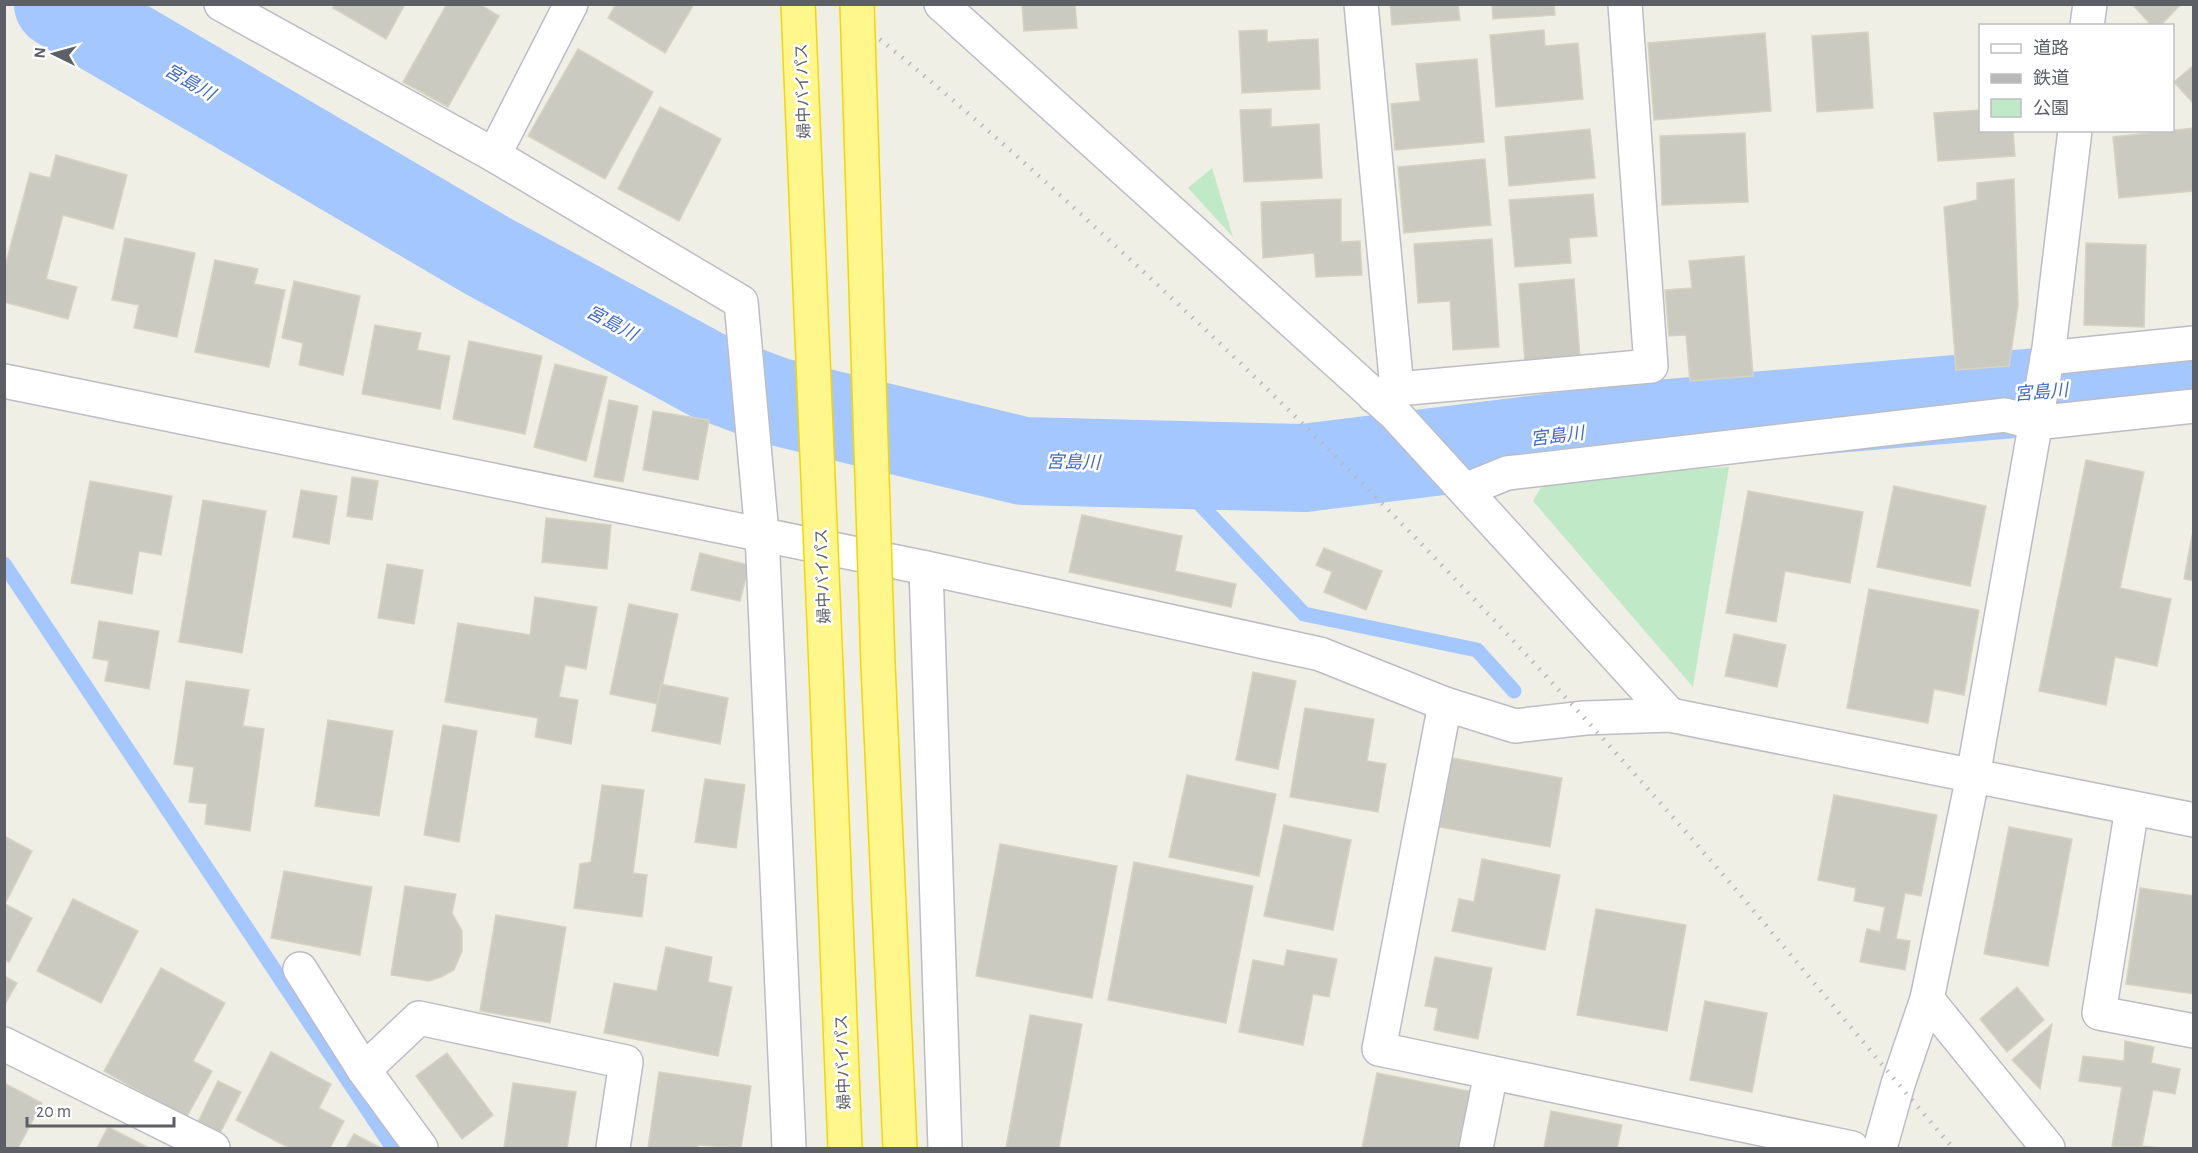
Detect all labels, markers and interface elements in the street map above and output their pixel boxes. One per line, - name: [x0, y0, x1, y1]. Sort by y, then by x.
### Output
- north arrow: [24, 24, 84, 84]
- legend: [1979, 24, 2174, 132]
- text: 道路: [2033, 38, 2069, 58]
- street label: 婦中バイパス: [792, 43, 813, 139]
- text: N: [32, 47, 49, 59]
- water label: 宮島川: [162, 60, 220, 105]
- text: 鉄道: [2033, 68, 2069, 88]
- text: 公園: [2033, 99, 2069, 118]
- water label: 宮島川: [583, 301, 642, 345]
- water label: 宮島川: [2013, 380, 2071, 404]
- water label: 宮島川: [1529, 423, 1587, 449]
- water label: 宮島川: [1046, 452, 1102, 473]
- street label: 婦中バイパス: [812, 528, 833, 624]
- street label: 婦中バイパス: [832, 1014, 853, 1110]
- scale bar: [27, 1090, 174, 1128]
- text: 20 m: [36, 1103, 71, 1121]

